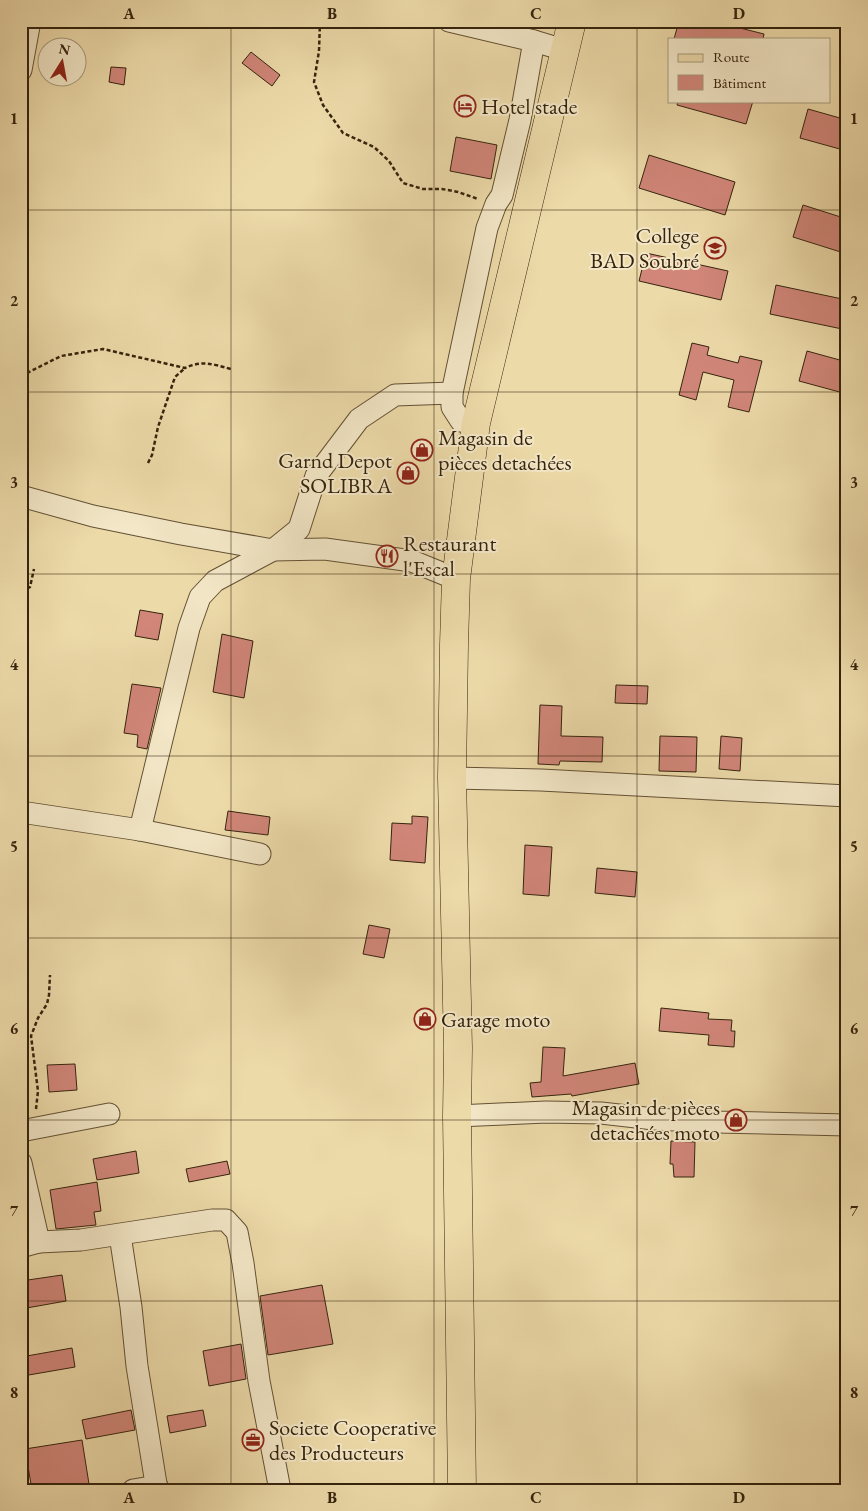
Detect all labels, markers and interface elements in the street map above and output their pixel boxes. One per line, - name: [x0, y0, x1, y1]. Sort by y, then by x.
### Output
- text: A: [122, 3, 135, 24]
- text: B: [327, 3, 337, 24]
- text: C: [530, 3, 542, 24]
- text: D: [733, 3, 745, 24]
- north arrow: [38, 38, 88, 88]
- legend: [668, 38, 830, 102]
- text: N: [57, 39, 72, 59]
- text: Route: [713, 47, 750, 66]
- text: Bâtiment: [713, 73, 767, 92]
- place label: Hotel stade: [481, 92, 578, 121]
- hotel icon: Hotel stade: [453, 94, 477, 118]
- text: 1: [10, 108, 18, 129]
- text: 1: [850, 108, 858, 129]
- place label: College BAD Soubré: [590, 221, 699, 275]
- school or university icon: College BAD Soubré: [703, 236, 727, 260]
- text: 2: [10, 290, 19, 311]
- text: 2: [850, 290, 859, 311]
- place label: Magasin de pièces detachées: [438, 423, 572, 477]
- shop icon: Magasin de pièces detachées: [410, 438, 434, 462]
- place label: Garnd Depot SOLIBRA: [278, 446, 393, 500]
- shop icon: Garnd Depot SOLIBRA: [396, 461, 420, 485]
- text: 3: [10, 472, 18, 493]
- text: 3: [850, 472, 858, 493]
- place label: Restaurant l'Escal: [403, 529, 496, 583]
- restaurant icon: Restaurant l'Escal: [375, 544, 399, 568]
- text: 4: [10, 654, 19, 675]
- text: 4: [850, 654, 859, 675]
- text: 5: [10, 836, 18, 857]
- text: 5: [850, 836, 858, 857]
- place label: Garage moto: [441, 1005, 550, 1034]
- shop icon: Garage moto: [413, 1007, 437, 1031]
- text: 6: [10, 1018, 19, 1039]
- text: 6: [850, 1018, 859, 1039]
- place label: Magasin de pièces detachées moto: [571, 1093, 720, 1147]
- shop icon: Magasin de pièces detachées moto: [724, 1108, 748, 1132]
- text: 7: [10, 1200, 19, 1221]
- text: 7: [850, 1200, 859, 1221]
- text: 8: [10, 1382, 18, 1403]
- text: 8: [850, 1382, 858, 1403]
- place label: Societe Cooperative des Producteurs: [269, 1413, 437, 1467]
- office icon: Societe Cooperative des Producteurs: [241, 1428, 265, 1452]
- text: A: [122, 1487, 135, 1508]
- text: B: [327, 1487, 337, 1508]
- text: C: [530, 1487, 542, 1508]
- text: D: [733, 1487, 745, 1508]

